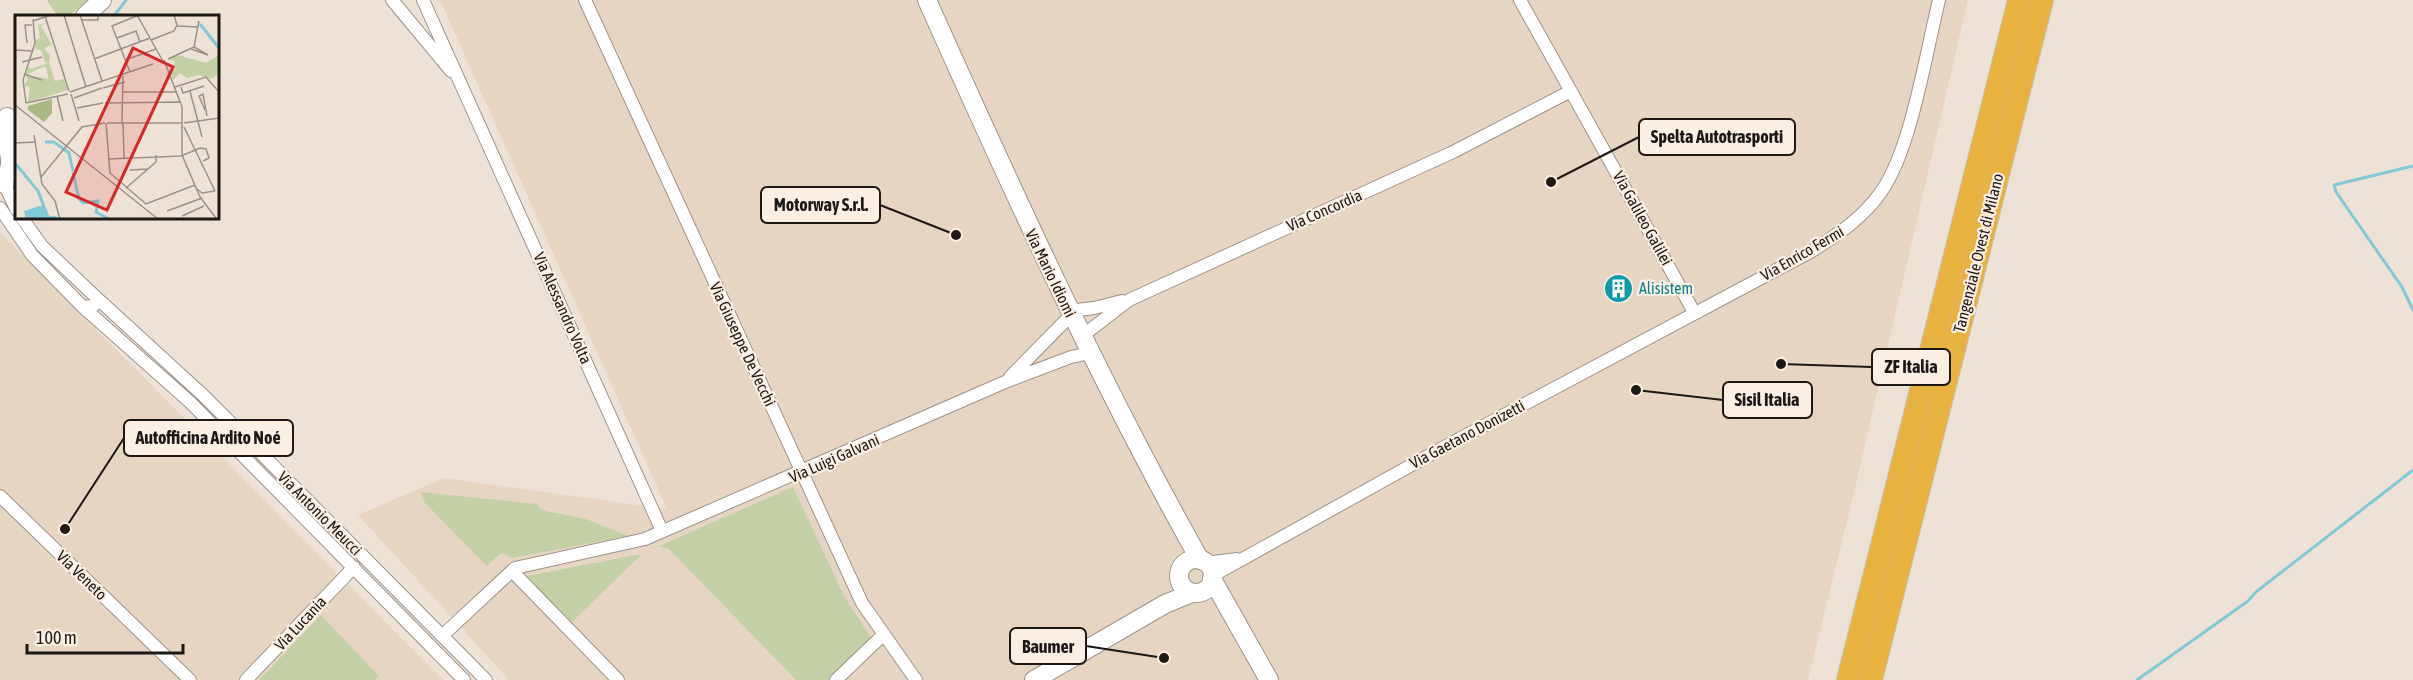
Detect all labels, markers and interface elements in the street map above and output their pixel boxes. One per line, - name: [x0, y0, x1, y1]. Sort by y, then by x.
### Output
- inset map: [15, 15, 219, 219]
- callout: Spelta Autotrasporti: [1639, 119, 1795, 155]
- text: Spelta Autotrasporti: [1651, 126, 1783, 147]
- street label: Via Galileo Galilei: [1610, 168, 1676, 268]
- street label: Tangenziale Ovest di Milano: [1949, 172, 2007, 335]
- street label: Via Concordia: [1284, 185, 1364, 235]
- callout: Motorway S.r.l.: [761, 187, 880, 223]
- text: Motorway S.r.l.: [774, 194, 868, 215]
- street label: Via Enrico Fermi: [1757, 222, 1847, 284]
- street label: Via Mario Idiomi: [1022, 226, 1080, 320]
- street label: Via Alessandro Volta: [530, 250, 596, 366]
- building icon: Alisistem: [1602, 272, 1634, 304]
- street label: Via Giuseppe De Vecchi: [705, 279, 780, 409]
- place label: Alisistem: [1639, 279, 1693, 297]
- callout: ZF Italia: [1872, 349, 1950, 385]
- text: ZF Italia: [1884, 356, 1938, 377]
- callout: Sisil Italia: [1723, 382, 1812, 418]
- text: Sisil Italia: [1735, 389, 1799, 410]
- street label: Via Gaetano Donizetti: [1406, 396, 1528, 472]
- callout: Autofficina Ardito Noé: [124, 420, 293, 456]
- text: Autofficina Ardito Noé: [134, 427, 281, 448]
- street label: Via Luigi Galvani: [786, 430, 882, 487]
- street label: Via Antonio Meucci: [274, 467, 366, 559]
- street label: Via Veneto: [53, 547, 111, 603]
- street label: Via Lucania: [270, 592, 330, 654]
- scale bar: [27, 617, 183, 655]
- text: 100 m: [36, 627, 77, 648]
- callout: Baumer: [1010, 628, 1086, 664]
- text: Baumer: [1022, 636, 1075, 657]

